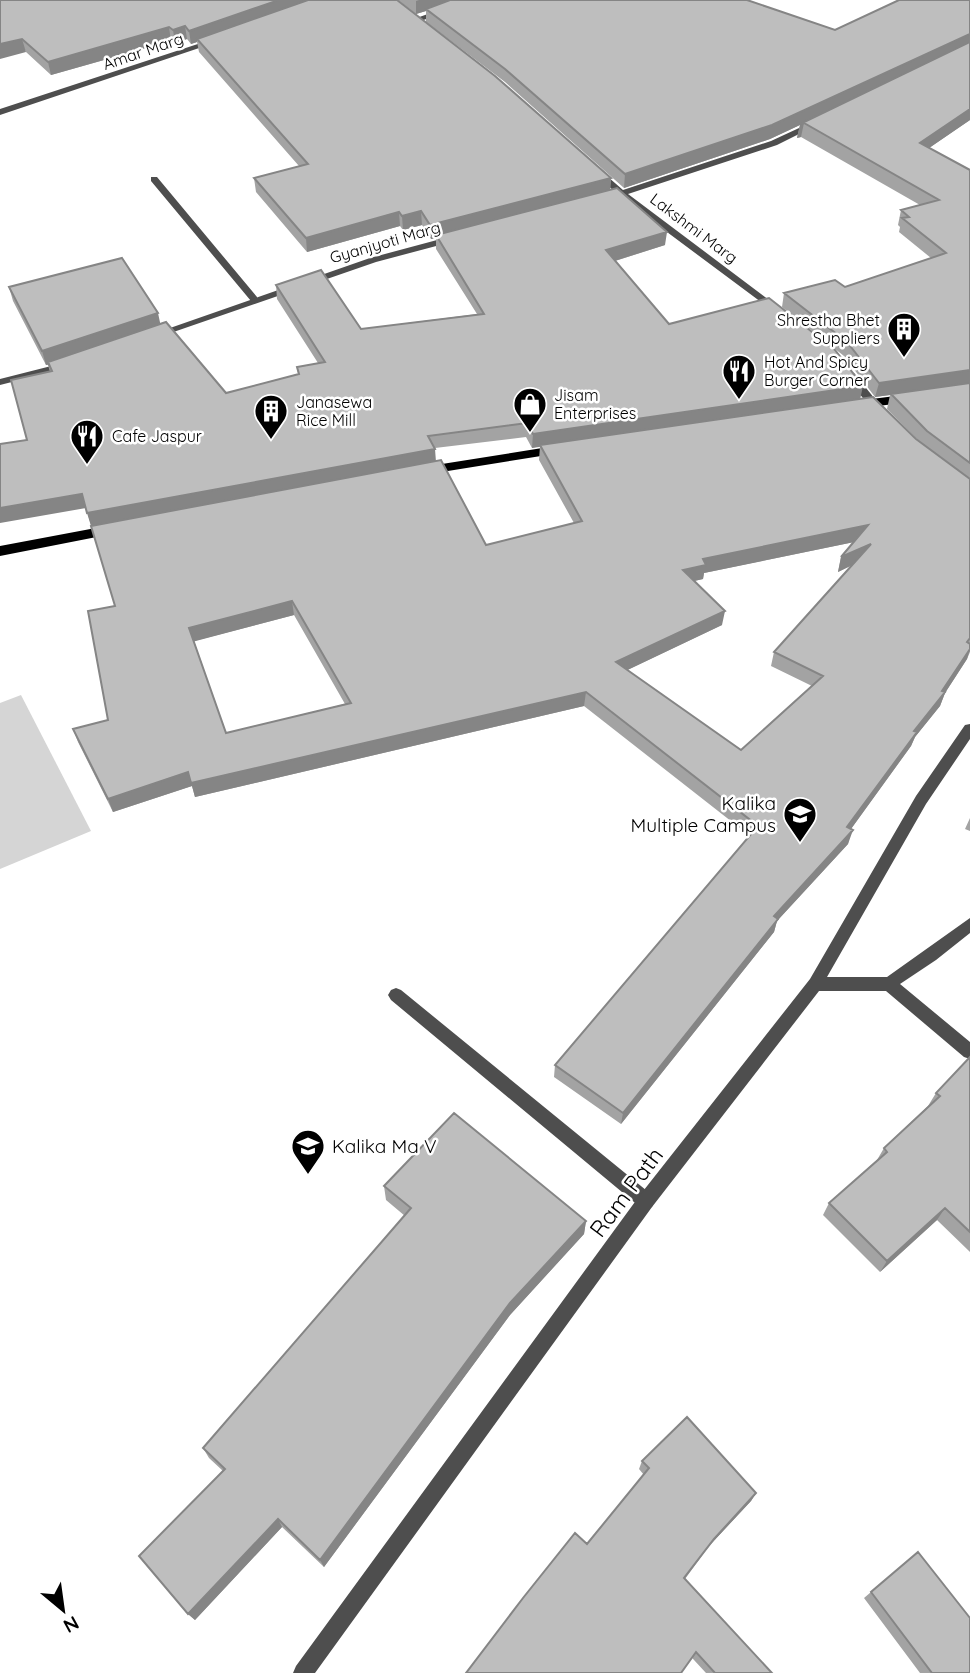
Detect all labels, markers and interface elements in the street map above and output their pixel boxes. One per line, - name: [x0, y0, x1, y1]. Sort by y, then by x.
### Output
- street label: Amar Marg: [100, 28, 186, 74]
- street label: Lakshmi Marg: [646, 189, 742, 267]
- street label: Gyanjyoti Marg: [327, 217, 443, 267]
- place label: Shrestha Bhet Suppliers: [777, 310, 880, 348]
- building icon: Shrestha Bhet Suppliers: [885, 310, 923, 359]
- restaurant icon: Hot And Spicy Burger Corner: [720, 352, 758, 401]
- place label: Hot And Spicy Burger Corner: [764, 352, 869, 390]
- shop icon: Jisam Enterprises: [511, 385, 549, 434]
- place label: Jisam Enterprises: [554, 385, 636, 423]
- building icon: Janasewa Rice Mill: [252, 392, 290, 441]
- place label: Janasewa Rice Mill: [296, 392, 372, 430]
- restaurant icon: Cafe Jaspur: [68, 417, 106, 466]
- place label: Cafe Jaspur: [112, 426, 202, 446]
- place label: Kalika Multiple Campus: [631, 791, 776, 837]
- school or university icon: Kalika Multiple Campus: [781, 795, 819, 844]
- school or university icon: Kalika Ma V: [289, 1127, 327, 1176]
- place label: Kalika Ma V: [332, 1134, 437, 1158]
- street label: Ram Path: [583, 1141, 669, 1243]
- north arrow: [28, 1575, 98, 1645]
- text: N: [59, 1611, 83, 1639]

